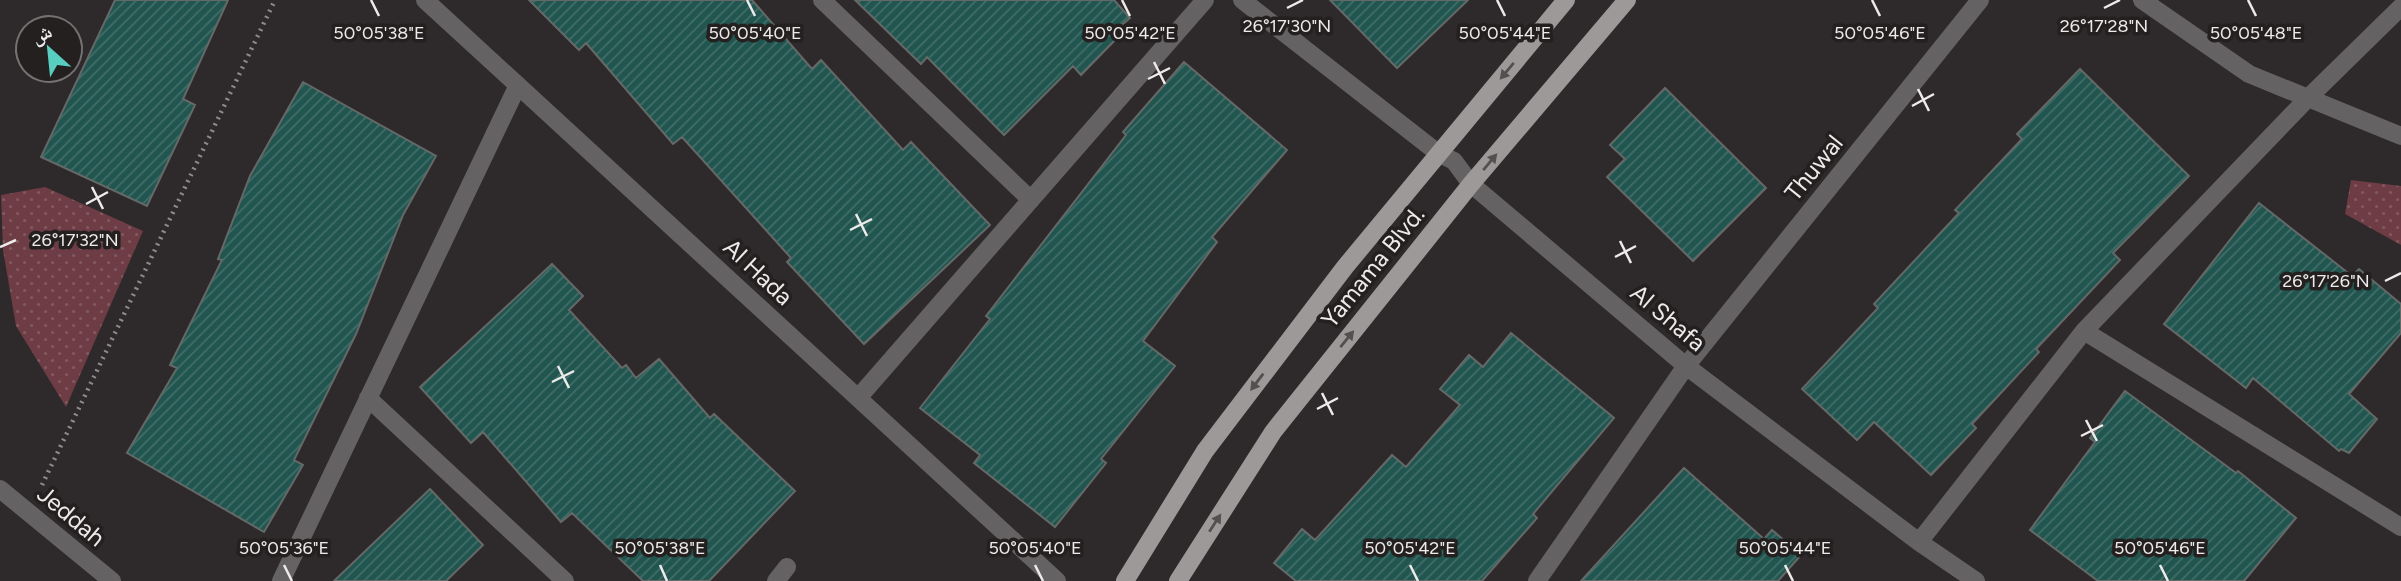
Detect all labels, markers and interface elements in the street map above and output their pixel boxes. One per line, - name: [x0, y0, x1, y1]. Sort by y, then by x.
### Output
- north arrow: [14, 14, 84, 84]
- text: 26°17'30"N: [1243, 15, 1331, 37]
- text: 26°17'28"N: [2060, 15, 2148, 37]
- text: ش: [27, 19, 56, 49]
- text: 50°05'38"E: [333, 22, 425, 44]
- text: 50°05'40"E: [708, 22, 802, 44]
- text: 50°05'42"E: [1084, 22, 1176, 44]
- text: 50°05'44"E: [1459, 22, 1551, 44]
- text: 50°05'46"E: [1834, 22, 1926, 44]
- text: 50°05'48"E: [2210, 22, 2302, 44]
- one-way arrow: [1499, 62, 1515, 80]
- street label: Thuwal: [1778, 129, 1849, 206]
- one-way arrow: [1482, 153, 1497, 170]
- street label: Yamama Blvd.: [1315, 200, 1430, 333]
- text: 26°17'32"N: [31, 229, 119, 251]
- street label: Al Hada: [718, 232, 799, 311]
- text: 26°17'26"N: [2282, 270, 2370, 292]
- street label: Al Shafa: [1625, 278, 1712, 357]
- one-way arrow: [1340, 330, 1354, 348]
- one-way arrow: [1250, 373, 1265, 391]
- street label: Jeddah: [32, 479, 111, 552]
- one-way arrow: [1208, 514, 1221, 533]
- text: 50°05'36"E: [239, 537, 329, 559]
- text: 50°05'38"E: [614, 537, 706, 559]
- text: 50°05'40"E: [988, 537, 1082, 559]
- text: 50°05'42"E: [1364, 537, 1456, 559]
- text: 50°05'44"E: [1739, 537, 1831, 559]
- text: 50°05'46"E: [2114, 537, 2206, 559]

